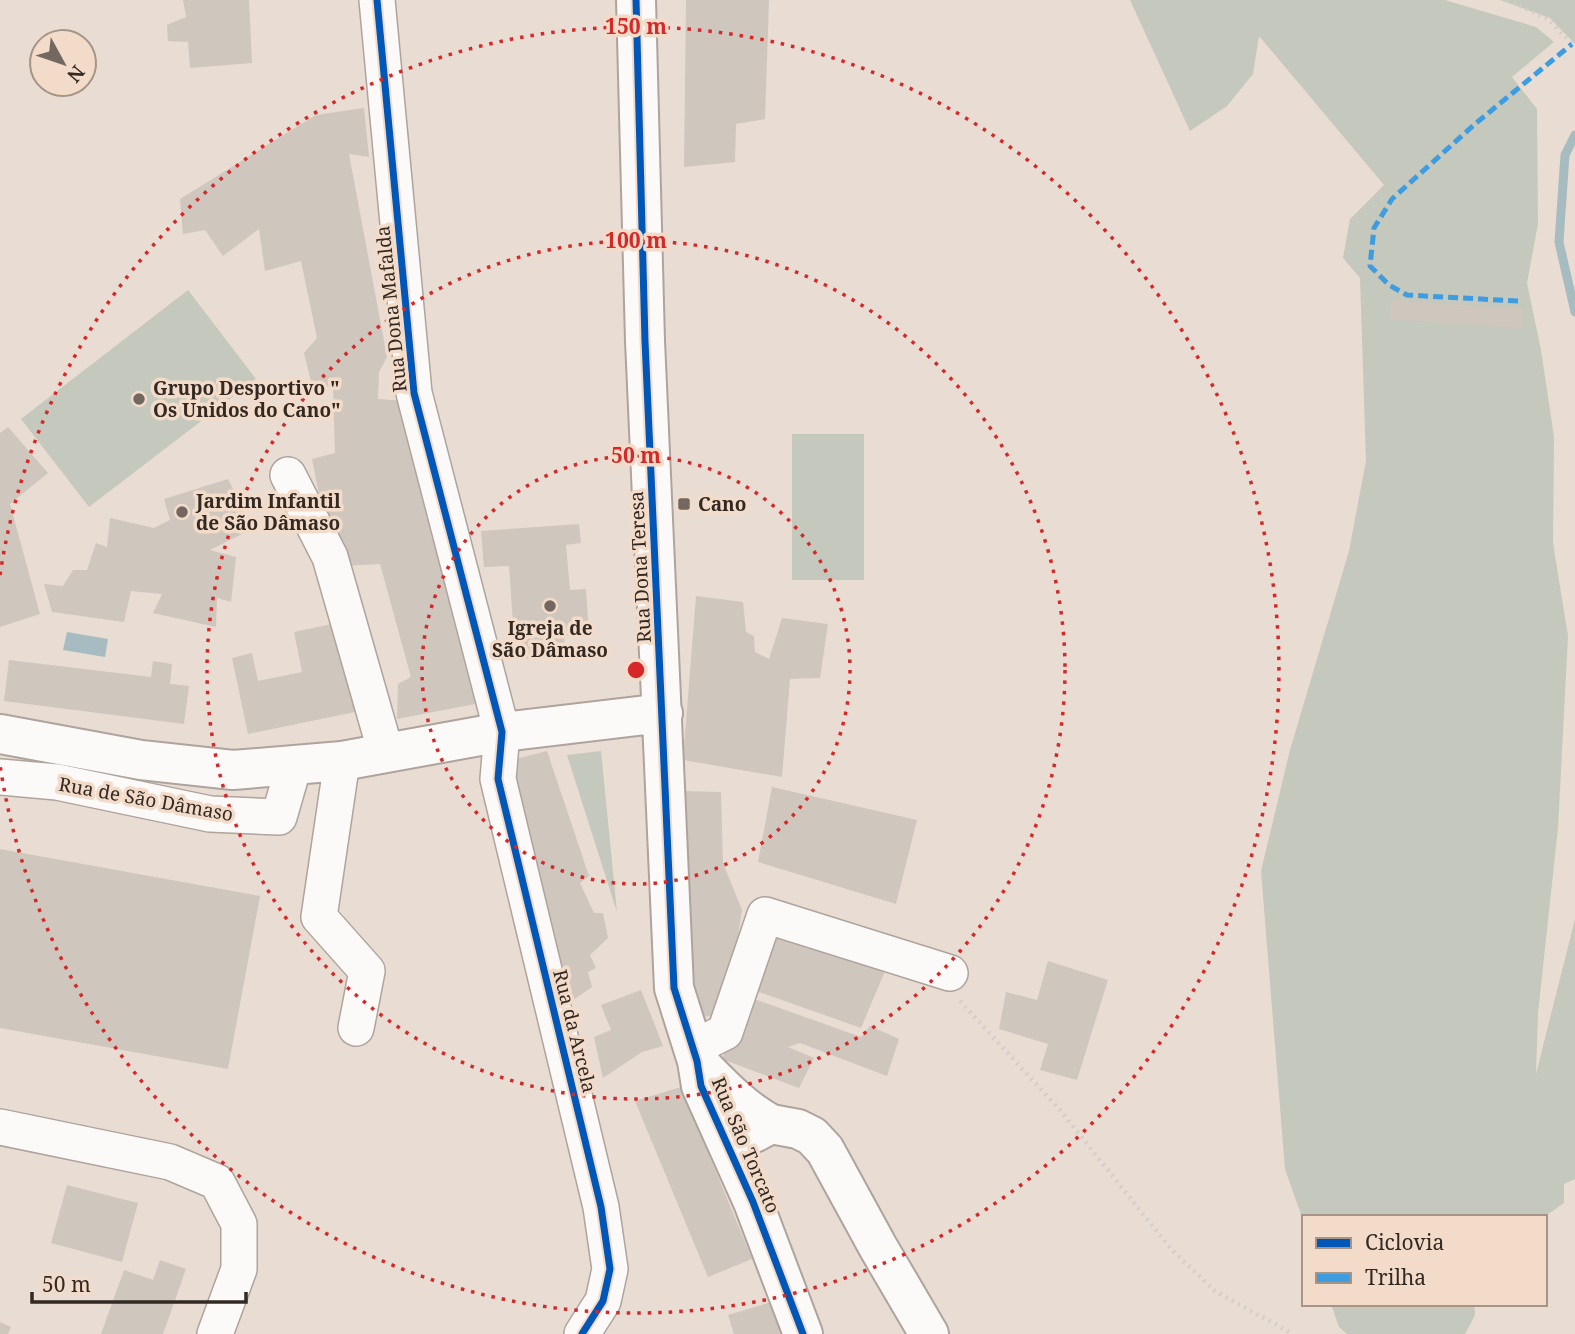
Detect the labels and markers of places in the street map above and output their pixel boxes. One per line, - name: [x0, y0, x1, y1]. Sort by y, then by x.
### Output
- place label: Grupo Desportivo " Os Unidos do Cano": [153, 375, 341, 423]
- marker: Grupo Desportivo " Os Unidos do Cano": [131, 391, 147, 407]
- place label: Jardim Infantil de São Dâmaso: [195, 488, 341, 536]
- place label: Cano: [698, 491, 746, 517]
- marker: Cano: [676, 496, 692, 512]
- marker: Jardim Infantil de São Dâmaso: [174, 504, 190, 520]
- marker: Igreja de São Dâmaso: [542, 598, 558, 614]
- place label: Igreja de São Dâmaso: [492, 615, 608, 663]
- centre of rings: [624, 658, 648, 682]

